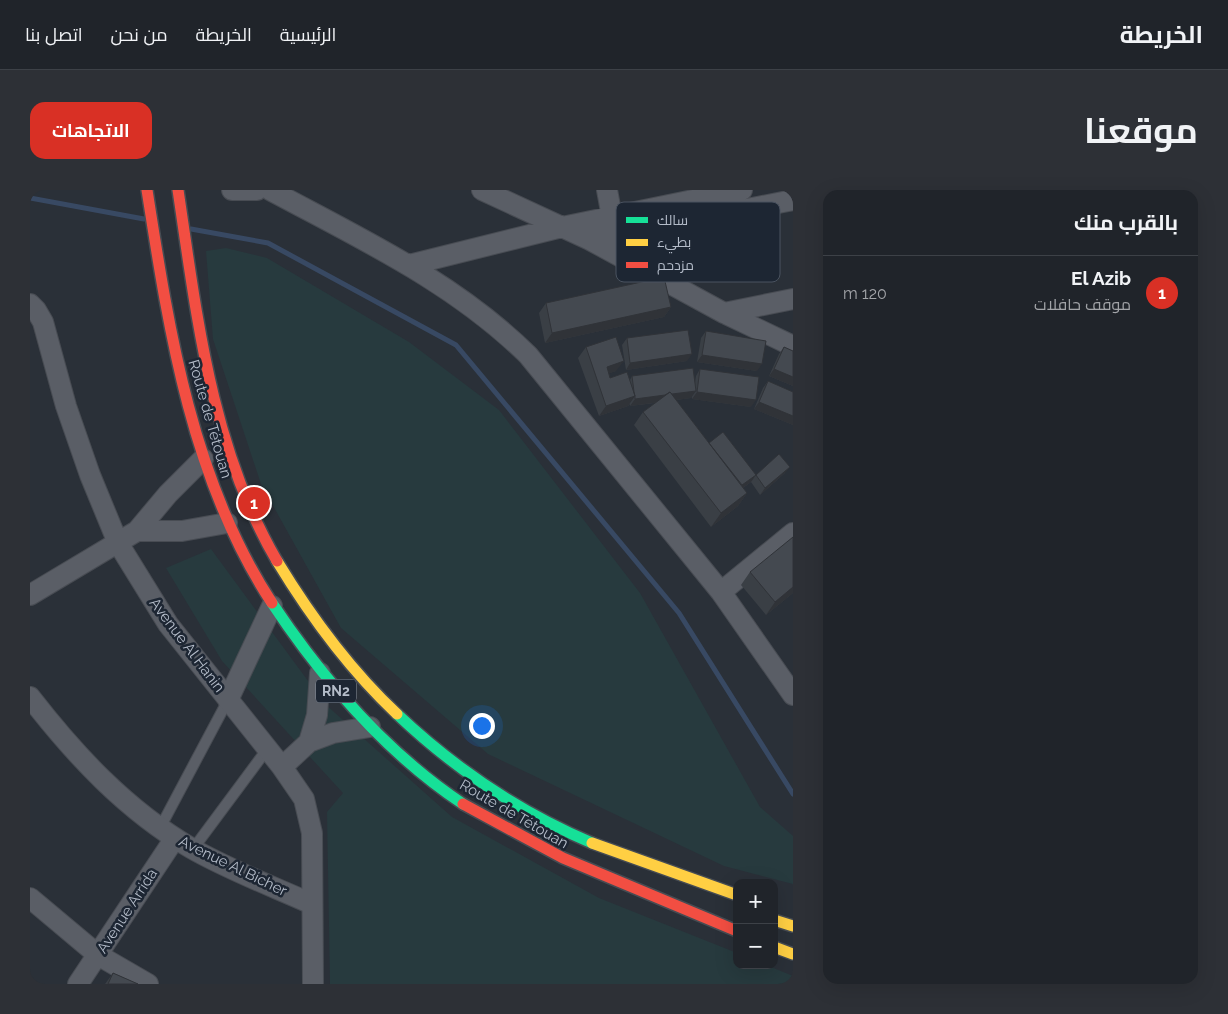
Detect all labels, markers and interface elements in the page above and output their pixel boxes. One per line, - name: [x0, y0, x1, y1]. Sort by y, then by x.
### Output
- text: الخريطة: [1120, 20, 1203, 49]
- text: اتصل بنا: [25, 24, 83, 45]
- text: من نحن: [111, 24, 168, 45]
- text: الخريطة: [196, 24, 252, 45]
- text: الرئيسية: [280, 24, 336, 45]
- button: الاتجاهات: [30, 102, 152, 159]
- text: موقعنا: [1084, 110, 1198, 151]
- legend: [616, 202, 780, 282]
- text: بالقرب منك: [1074, 210, 1178, 235]
- text: سالك: [657, 212, 688, 228]
- text: بطيء: [657, 234, 691, 254]
- text: مزدحم: [657, 257, 694, 275]
- text: El Azib: [1071, 267, 1131, 289]
- text: 120 m: [843, 284, 887, 303]
- text: 1: [1158, 284, 1166, 303]
- text: موقف حافلات: [1034, 295, 1131, 314]
- street label: Route de Tétouan: [184, 358, 236, 480]
- pin: 1: [238, 484, 270, 522]
- street label: Avenue Al Hanin: [146, 594, 228, 696]
- road number: RN2: [316, 680, 356, 702]
- your location: [469, 713, 495, 739]
- street label: Route de Tétouan: [457, 776, 571, 852]
- street label: Avenue Al Bicher: [176, 832, 291, 900]
- street label: Avenue Arrida: [93, 865, 161, 957]
- map controls: [733, 879, 778, 969]
- button: +: [733, 879, 778, 924]
- button: −: [733, 924, 778, 969]

